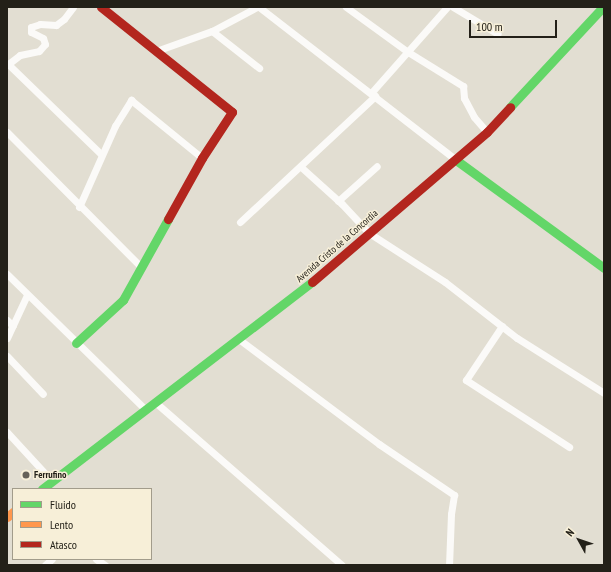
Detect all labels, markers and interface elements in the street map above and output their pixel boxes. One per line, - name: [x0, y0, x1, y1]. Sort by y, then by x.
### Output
- scale bar: [471, 12, 559, 38]
- text: 100 m: [476, 19, 503, 34]
- street label: Avenida Cristo de la Concordia: [294, 207, 380, 285]
- place label: Ferrufino: [34, 469, 66, 481]
- marker: Ferrufino: [21, 470, 31, 480]
- legend: [12, 488, 152, 560]
- text: Fluido: [50, 497, 76, 512]
- text: Lento: [50, 517, 73, 532]
- north arrow: [559, 520, 599, 560]
- text: N: [563, 526, 577, 539]
- text: Atasco: [50, 537, 77, 552]

